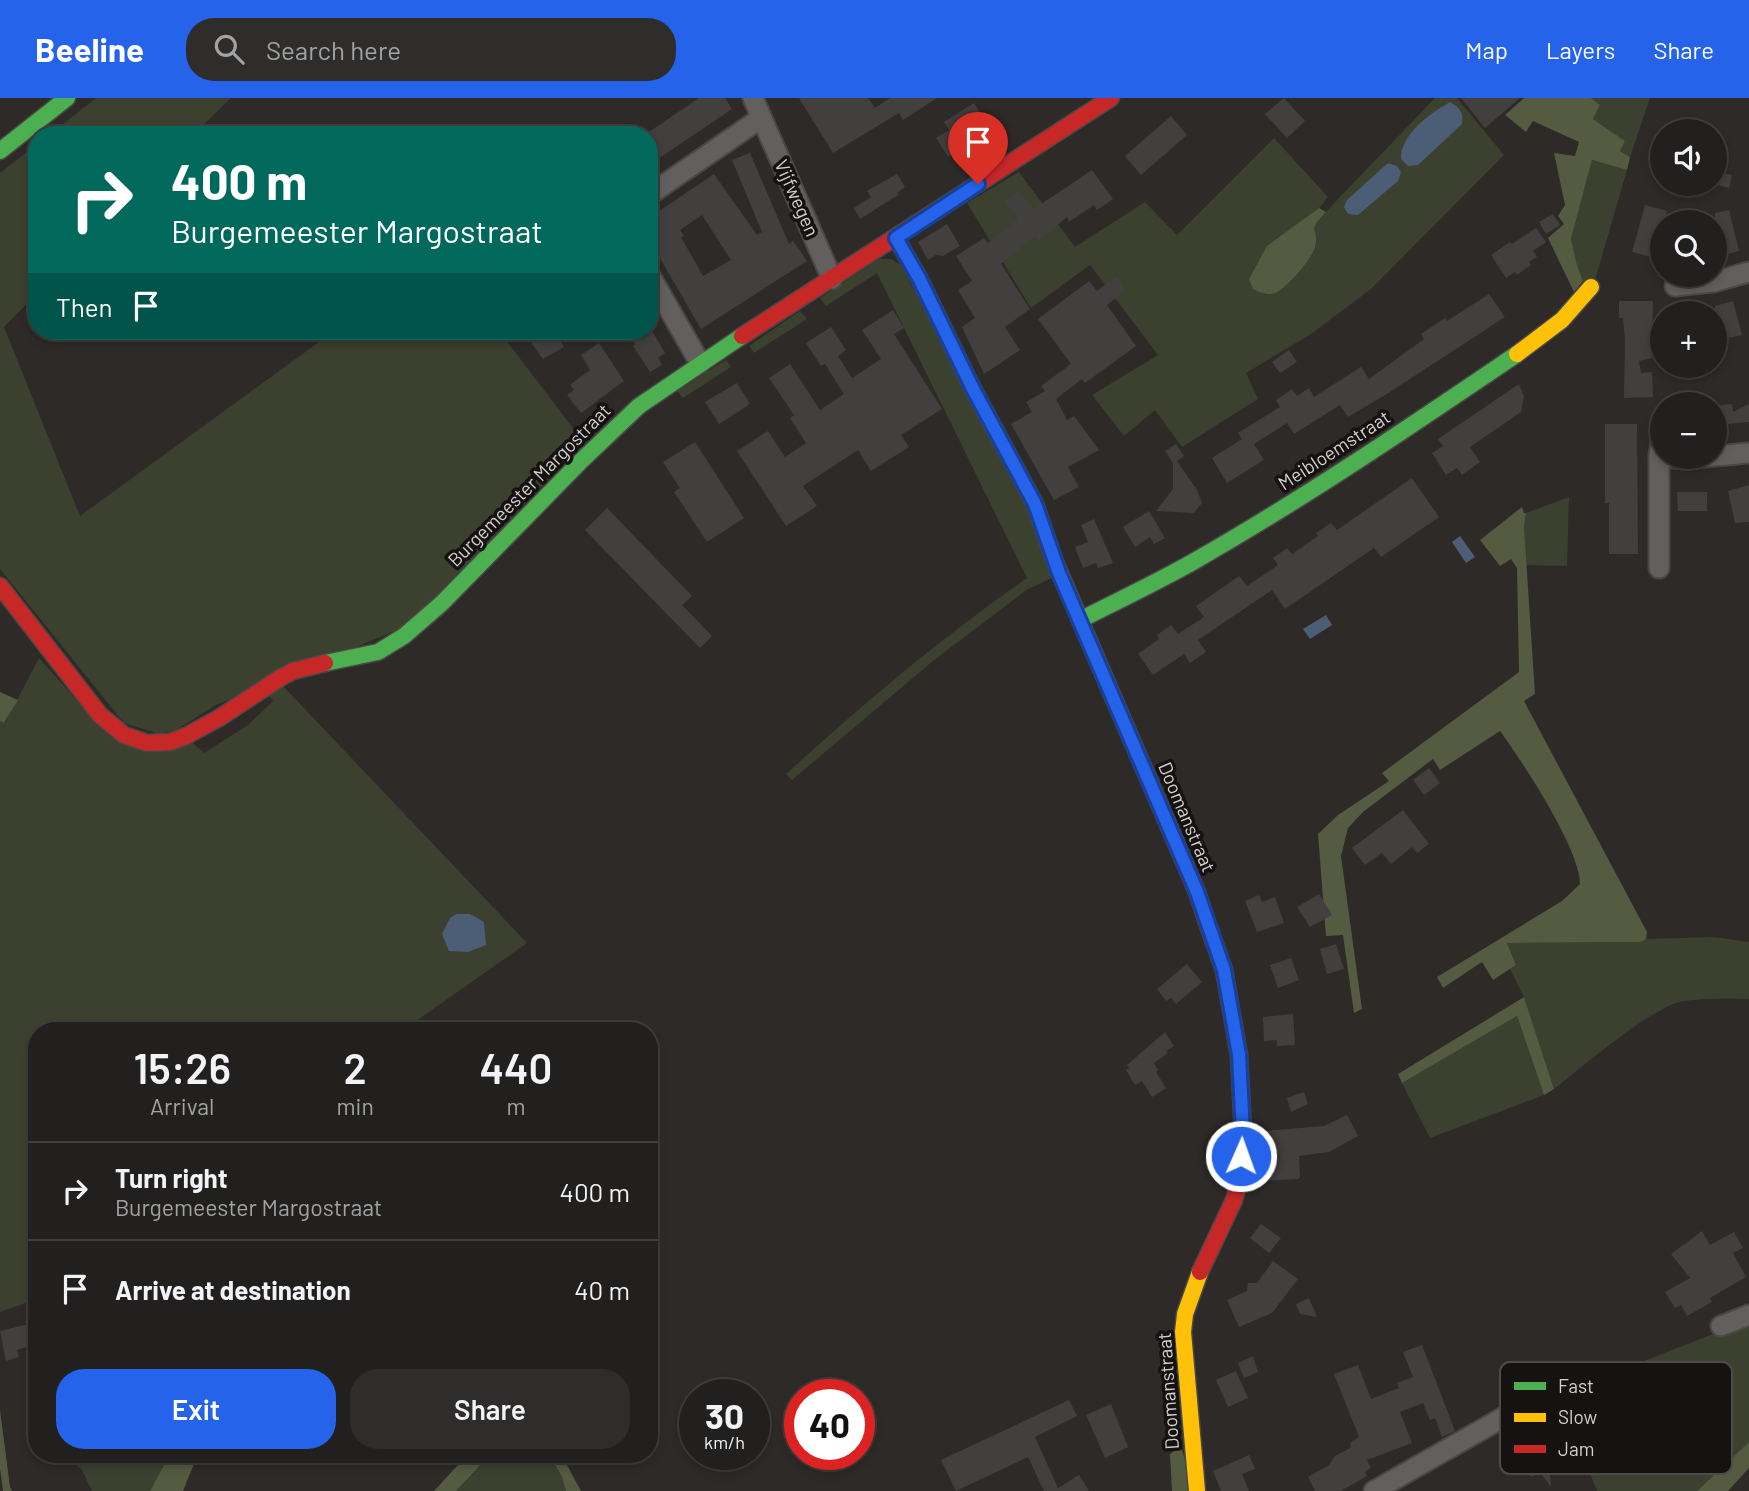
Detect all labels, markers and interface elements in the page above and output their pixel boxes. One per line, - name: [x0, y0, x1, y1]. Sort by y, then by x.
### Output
- search box: [186, 18, 676, 81]
- text: Beeline: [35, 29, 144, 69]
- icon: search: [210, 30, 248, 68]
- text: Search here: [266, 34, 401, 65]
- text: Map: [1465, 35, 1508, 64]
- text: Layers: [1546, 35, 1615, 64]
- text: Share: [1653, 35, 1714, 64]
- pin: [948, 112, 1008, 184]
- map controls: [1650, 119, 1727, 469]
- button: sound: [1650, 119, 1727, 196]
- icon: arrive: [959, 123, 997, 161]
- text: 400 m: [171, 151, 307, 210]
- icon: right: [56, 154, 147, 245]
- street label: Vijfwegen: [770, 156, 825, 240]
- button: search: [1650, 210, 1727, 287]
- text: Burgemeester Margostraat: [171, 211, 543, 249]
- icon: arrive: [127, 287, 165, 325]
- text: Then: [56, 291, 113, 322]
- button: +: [1650, 301, 1727, 378]
- button: −: [1650, 392, 1727, 469]
- street label: Burgemeester Margostraat: [442, 398, 615, 571]
- street label: Meibloemstraat: [1274, 405, 1394, 494]
- street label: Doomanstraat: [1154, 758, 1221, 875]
- text: 15:26: [134, 1042, 231, 1092]
- text: 2: [344, 1042, 367, 1092]
- text: 440: [479, 1042, 552, 1092]
- text: Arrival: [150, 1092, 214, 1120]
- text: min: [337, 1092, 374, 1120]
- text: m: [506, 1092, 525, 1120]
- position arrow: [1204, 1119, 1278, 1193]
- text: Turn right: [115, 1162, 228, 1193]
- icon: right: [56, 1172, 94, 1210]
- text: 400 m: [560, 1176, 630, 1207]
- text: Burgemeester Margostraat: [115, 1193, 382, 1221]
- icon: arrive: [56, 1270, 94, 1308]
- text: Arrive at destination: [115, 1274, 351, 1305]
- text: 40 m: [574, 1274, 630, 1305]
- street label: Doomanstraat: [1152, 1332, 1183, 1450]
- legend: [1500, 1362, 1732, 1474]
- button: Exit: [56, 1369, 336, 1449]
- button: Share: [350, 1369, 630, 1449]
- text: Fast: [1558, 1374, 1594, 1397]
- speed limit sign: 40: [784, 1379, 875, 1470]
- text: 30: [705, 1394, 744, 1436]
- text: Slow: [1558, 1405, 1597, 1428]
- text: km/h: [704, 1431, 745, 1453]
- text: Jam: [1558, 1437, 1594, 1460]

